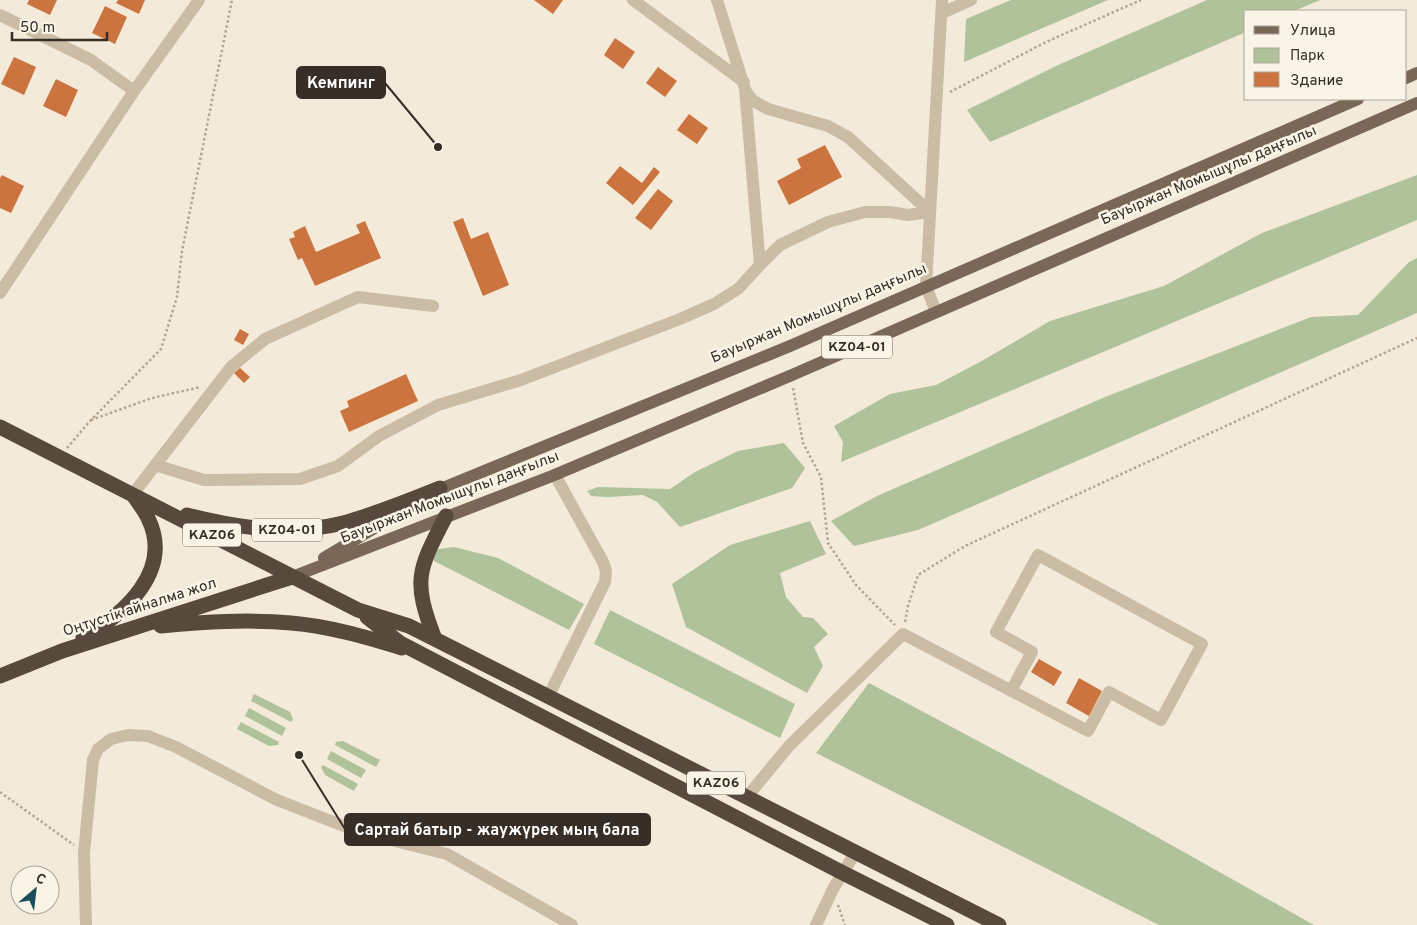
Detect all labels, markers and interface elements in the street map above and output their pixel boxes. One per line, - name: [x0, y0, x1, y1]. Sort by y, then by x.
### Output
- scale bar: [12, 10, 108, 42]
- legend: [1244, 10, 1407, 100]
- text: 50 m: [20, 19, 55, 38]
- text: Улица: [1290, 22, 1335, 41]
- text: Парк: [1290, 47, 1325, 66]
- callout: Кемпинг: [297, 67, 385, 98]
- text: Здание: [1290, 72, 1343, 91]
- text: Кемпинг: [307, 74, 375, 94]
- street label: Бауыржан Момышұлы даңғылы: [1098, 122, 1320, 230]
- street label: Бауыржан Момышұлы даңғылы: [708, 260, 930, 368]
- road number: KZ04-01: [822, 336, 892, 358]
- street label: Бауыржан Момышұлы даңғылы: [338, 447, 562, 549]
- road number: KZ04-01: [252, 518, 322, 542]
- road number: KАZ06: [183, 524, 241, 546]
- street label: Оңтүстік айналма жол: [61, 574, 219, 642]
- road number: KАZ06: [687, 771, 745, 794]
- callout: Сартай батыр - жаужүрек мың бала: [345, 814, 650, 845]
- text: Сартай батыр - жаужүрек мың бала: [355, 821, 639, 841]
- north arrow: [10, 865, 60, 915]
- text: С: [32, 870, 48, 889]

